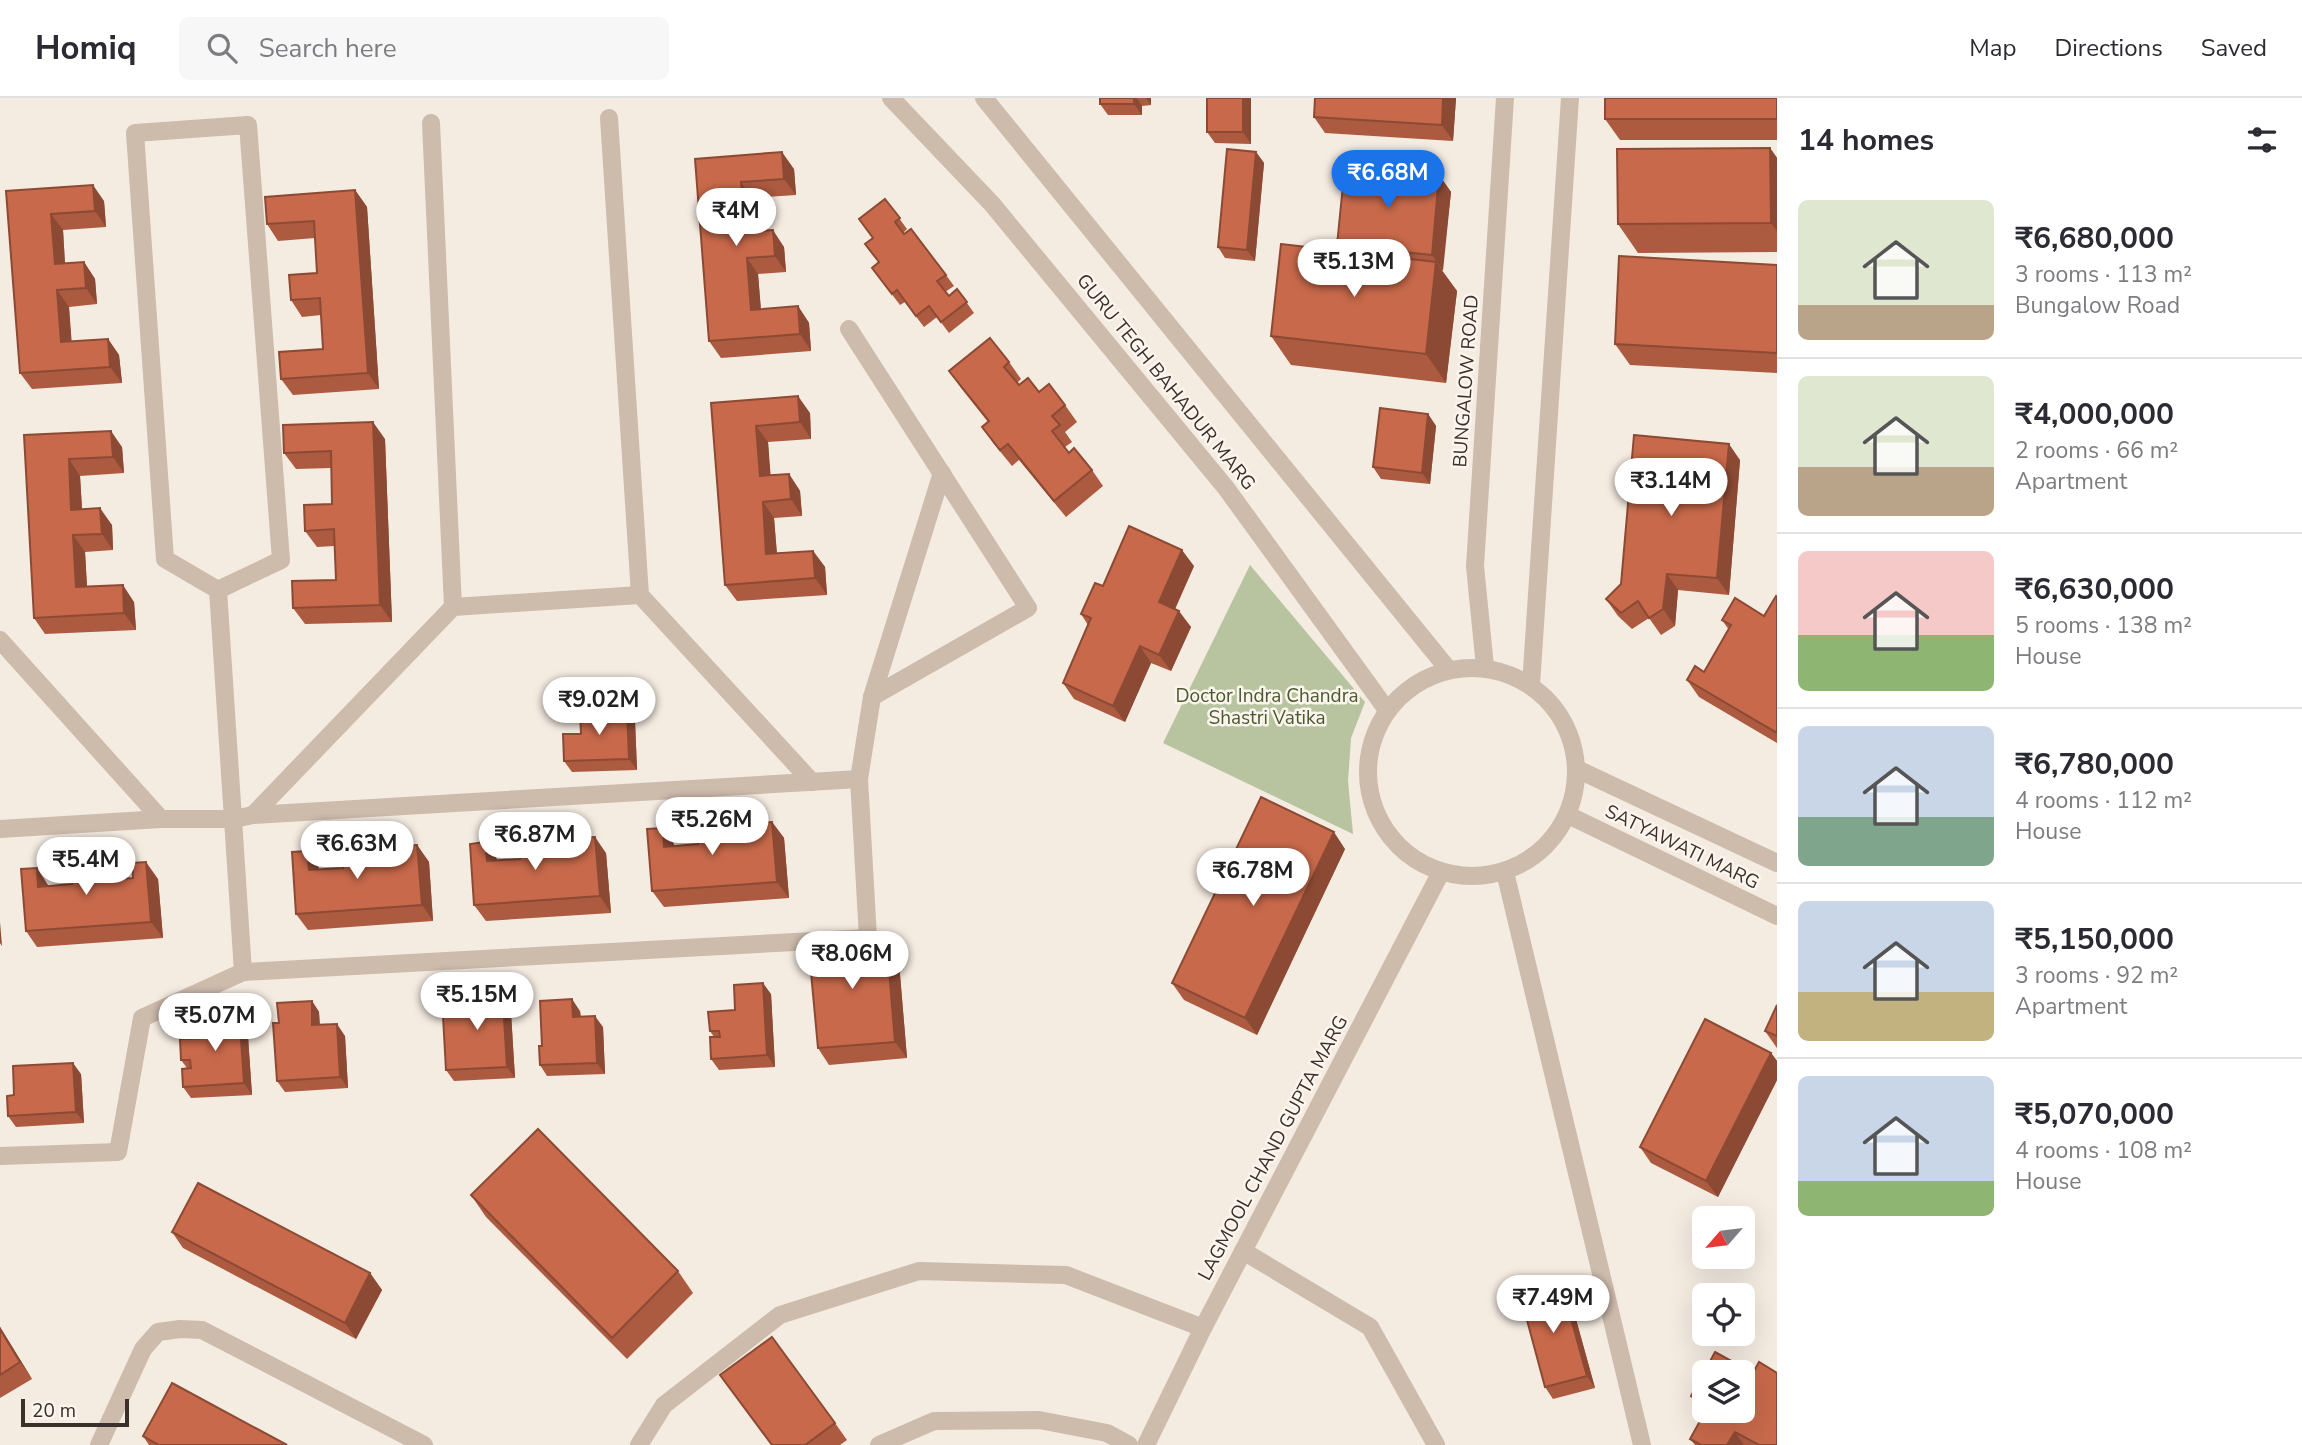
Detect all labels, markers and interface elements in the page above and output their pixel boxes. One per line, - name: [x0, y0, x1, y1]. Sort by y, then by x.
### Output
- search box: [179, 17, 669, 80]
- text: Homiq: [35, 26, 137, 71]
- icon: search: [203, 29, 241, 67]
- text: Search here: [259, 31, 397, 66]
- text: Map: [1969, 32, 2016, 64]
- text: Directions: [2054, 32, 2163, 64]
- text: Saved: [2201, 32, 2267, 64]
- text: 14 homes: [1798, 120, 1934, 161]
- icon: filters: [2243, 121, 2281, 159]
- pin: ₹6.68M: [1331, 150, 1445, 210]
- text: ₹6.68M: [1348, 157, 1428, 188]
- pin: ₹4M: [702, 188, 770, 248]
- text: ₹4M: [712, 195, 760, 226]
- text: ₹6,680,000: [2015, 218, 2174, 259]
- icon: home: [1854, 228, 1938, 312]
- pin: ₹5.13M: [1297, 240, 1411, 299]
- text: ₹5.13M: [1314, 246, 1394, 277]
- text: 3 rooms · 113 m²: [2015, 259, 2192, 290]
- street label: GURU TEGH BAHADUR MARG: [1070, 268, 1262, 496]
- text: Bungalow Road: [2015, 290, 2180, 321]
- street label: BUNGALOW ROAD: [1447, 294, 1485, 468]
- text: ₹4,000,000: [2015, 394, 2174, 435]
- icon: home: [1854, 404, 1938, 488]
- text: 2 rooms · 66 m²: [2015, 435, 2178, 466]
- pin: ₹3.14M: [1614, 458, 1728, 518]
- text: ₹3.14M: [1631, 465, 1711, 496]
- text: Apartment: [2015, 466, 2127, 497]
- text: ₹6,630,000: [2015, 569, 2174, 610]
- icon: home: [1854, 579, 1938, 663]
- text: 5 rooms · 138 m²: [2015, 610, 2192, 641]
- text: House: [2015, 641, 2082, 672]
- pin: ₹9.02M: [542, 678, 656, 737]
- park label: Doctor Indra Chandra Shastri Vatika: [1176, 683, 1358, 731]
- text: ₹9.02M: [559, 684, 639, 715]
- text: ₹6,780,000: [2015, 744, 2174, 785]
- icon: home: [1854, 754, 1938, 838]
- text: 4 rooms · 112 m²: [2015, 785, 2192, 816]
- pin: ₹5.26M: [655, 798, 769, 857]
- street label: SATYAWATI MARG: [1601, 798, 1763, 896]
- text: ₹5.26M: [672, 804, 752, 835]
- pin: ₹6.87M: [478, 812, 592, 872]
- text: House: [2015, 816, 2082, 847]
- text: ₹6.87M: [495, 819, 575, 850]
- pin: ₹6.63M: [300, 822, 414, 881]
- text: ₹6.63M: [317, 828, 397, 859]
- pin: ₹5.4M: [37, 838, 135, 897]
- text: ₹5.4M: [52, 844, 120, 875]
- pin: ₹6.78M: [1196, 848, 1310, 908]
- text: ₹6.78M: [1213, 855, 1293, 886]
- text: ₹5,150,000: [2015, 919, 2174, 960]
- icon: home: [1854, 929, 1938, 1013]
- pin: ₹8.06M: [795, 932, 909, 991]
- text: ₹8.06M: [812, 938, 892, 969]
- text: 3 rooms · 92 m²: [2015, 960, 2178, 991]
- pin: ₹5.15M: [420, 972, 534, 1032]
- text: ₹5.15M: [437, 979, 517, 1010]
- text: Apartment: [2015, 991, 2127, 1022]
- pin: ₹5.07M: [158, 993, 272, 1053]
- text: ₹5.07M: [175, 1000, 255, 1031]
- street label: LAGMOOL CHAND GUPTA MARG: [1192, 1011, 1354, 1285]
- text: ₹5,070,000: [2015, 1094, 2174, 1135]
- icon: home: [1854, 1104, 1938, 1188]
- text: 4 rooms · 108 m²: [2015, 1135, 2192, 1166]
- text: House: [2015, 1166, 2082, 1197]
- north arrow: [1692, 1206, 1755, 1269]
- map controls: [1692, 1206, 1755, 1423]
- pin: ₹7.49M: [1496, 1276, 1610, 1335]
- text: ₹7.49M: [1513, 1282, 1593, 1313]
- button: locate: [1692, 1283, 1755, 1346]
- button: layers: [1692, 1360, 1755, 1423]
- scale bar: [21, 1396, 130, 1428]
- text: 20 m: [32, 1398, 76, 1424]

